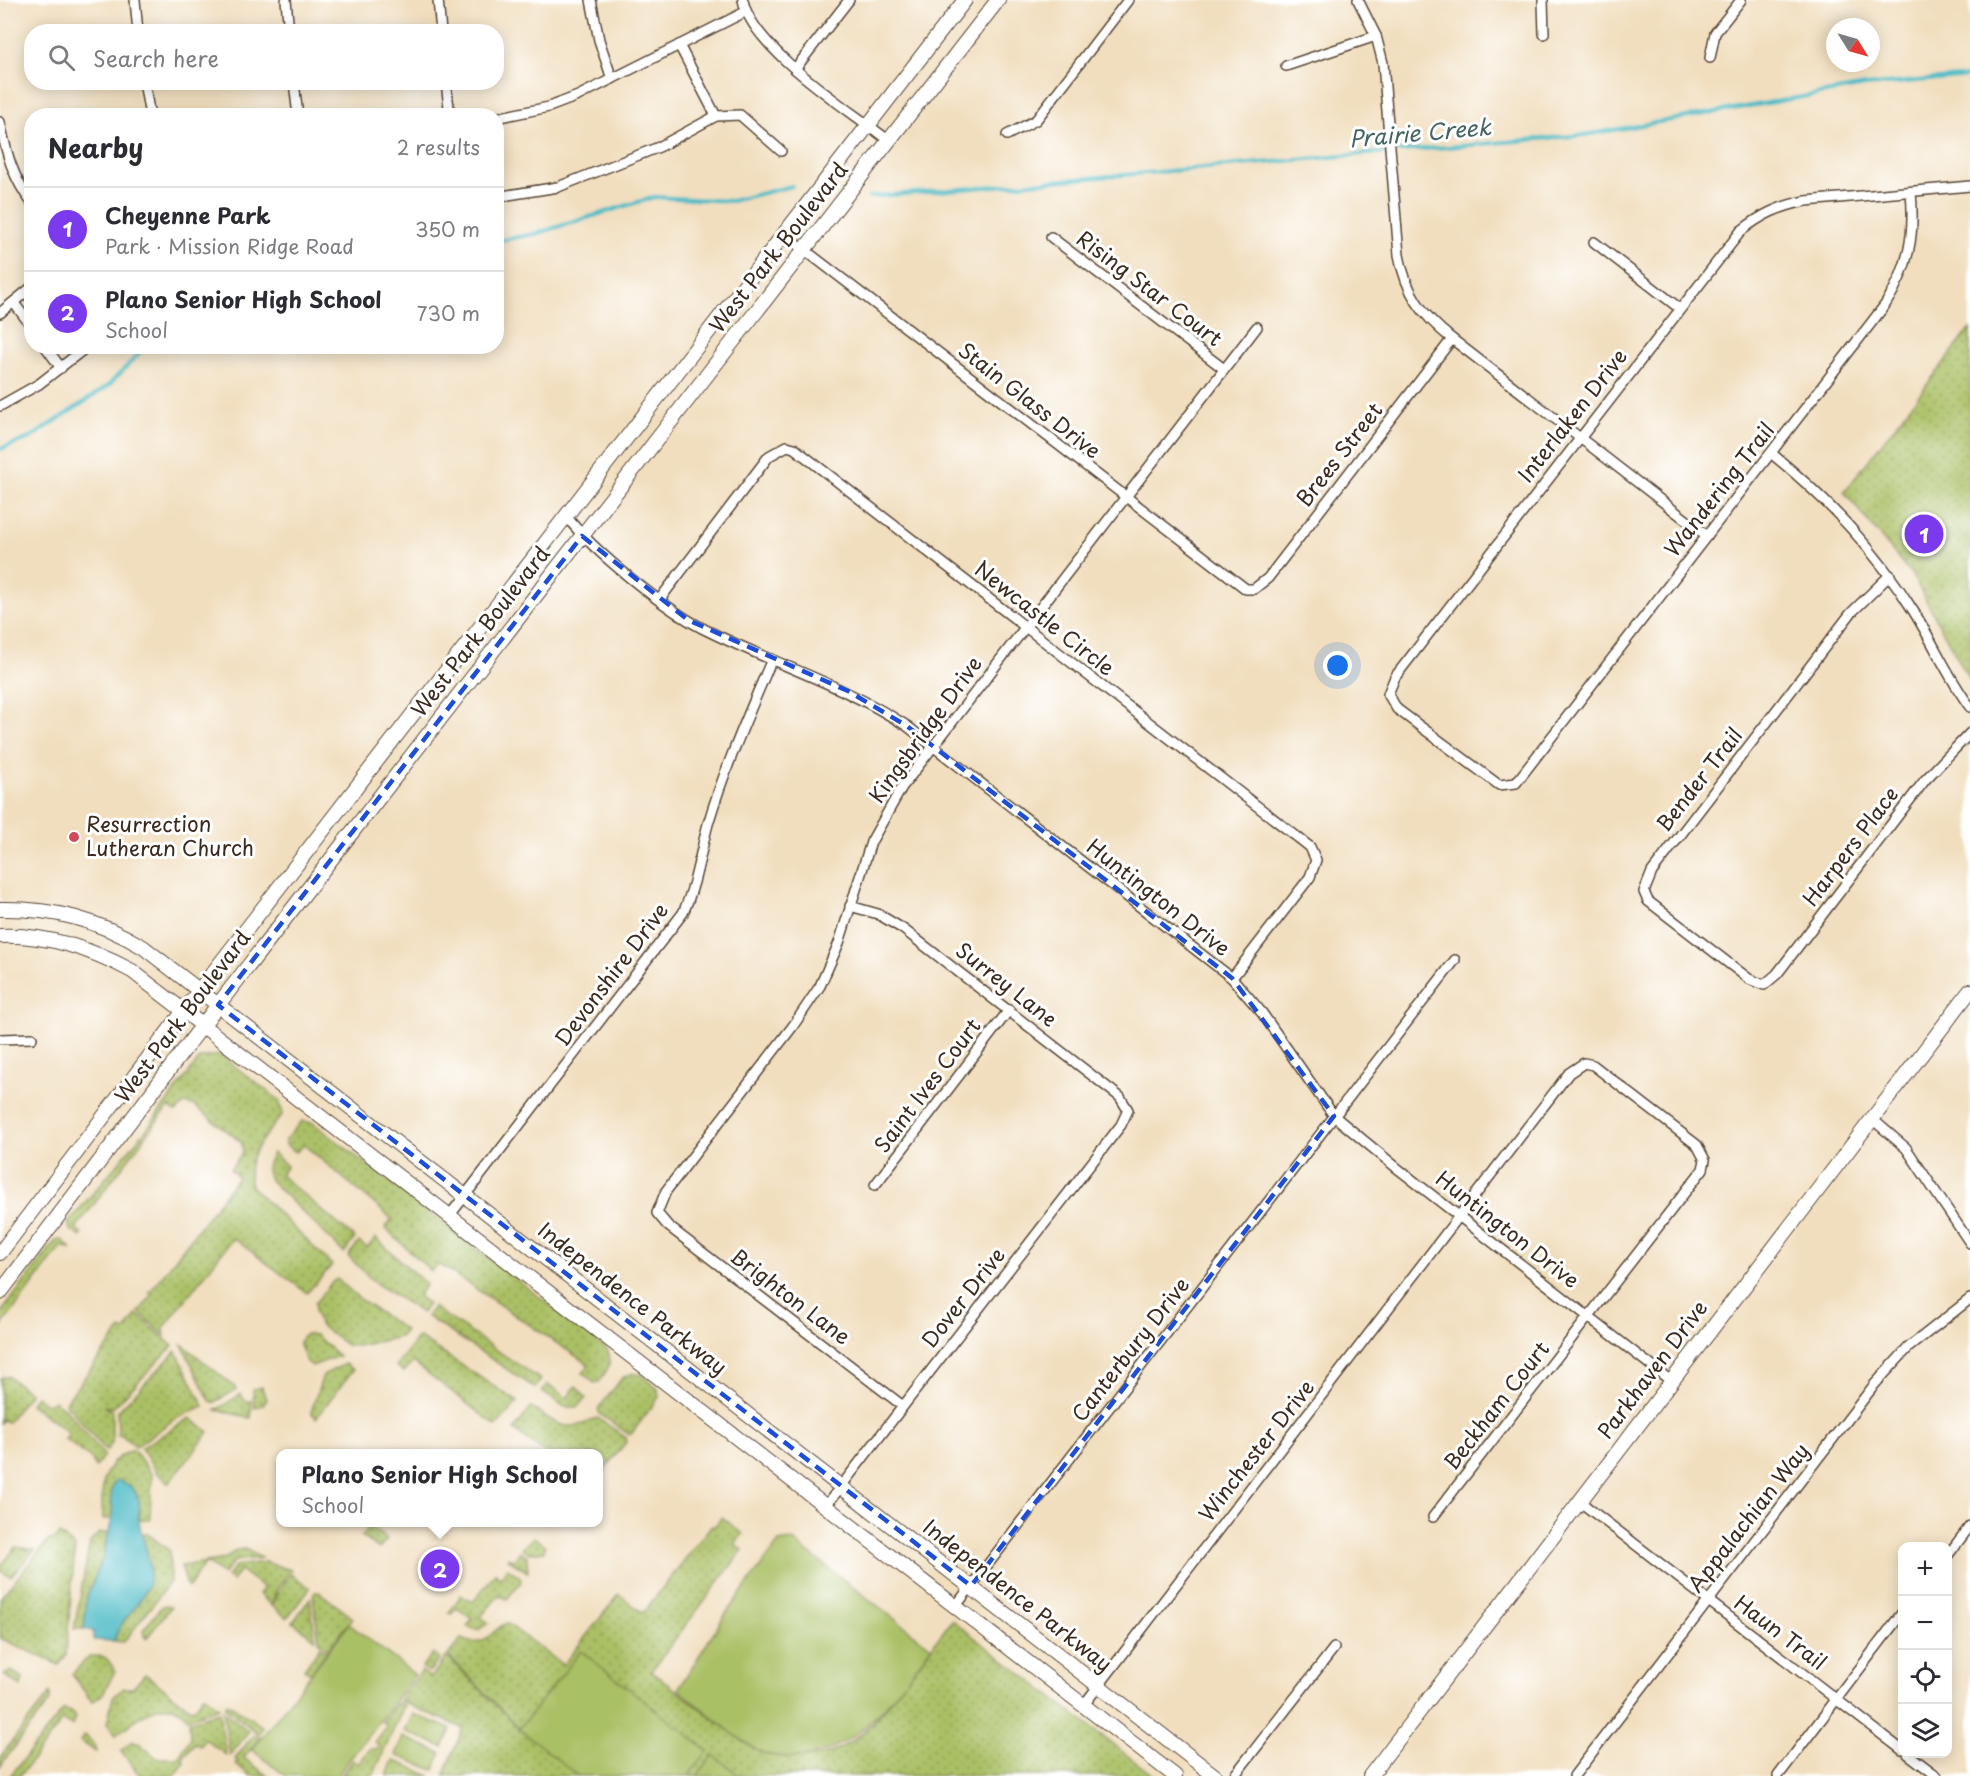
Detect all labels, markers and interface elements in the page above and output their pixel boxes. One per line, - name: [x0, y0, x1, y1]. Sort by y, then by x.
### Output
- north arrow: [1826, 18, 1880, 72]
- search box: [24, 24, 504, 90]
- icon: search: [45, 41, 78, 74]
- text: Search here: [93, 41, 219, 74]
- water label: Prairie Creek: [1348, 109, 1494, 154]
- text: Nearby: [48, 128, 143, 167]
- text: 2 results: [397, 132, 480, 162]
- street label: West Park Boulevard: [700, 154, 855, 339]
- text: Cheyenne Park: [105, 198, 271, 231]
- text: 1: [63, 214, 72, 244]
- text: 350 m: [415, 214, 480, 244]
- street label: Rising Star Court: [1071, 222, 1230, 353]
- text: Park · Mission Ridge Road: [105, 231, 354, 261]
- text: Plano Senior High School: [105, 282, 382, 315]
- text: 2: [60, 298, 75, 328]
- text: 730 m: [417, 298, 480, 328]
- text: School: [105, 315, 168, 345]
- street label: Stain Glass Drive: [952, 334, 1108, 465]
- street label: Interlaken Drive: [1509, 341, 1634, 488]
- street label: Brees Street: [1288, 395, 1389, 513]
- street label: Wandering Trail: [1656, 415, 1781, 563]
- pin: 1: [1904, 512, 1944, 556]
- street label: West Park Boulevard: [402, 538, 557, 723]
- street label: Newcastle Circle: [968, 552, 1122, 683]
- street label: Kingsbridge Drive: [860, 649, 989, 809]
- your location: [1323, 651, 1352, 680]
- street label: Bender Trail: [1647, 720, 1749, 838]
- street label: Harpers Place: [1794, 779, 1905, 912]
- place label: Resurrection Lutheran Church: [86, 807, 254, 863]
- marker: Resurrection Lutheran Church: [67, 830, 81, 844]
- street label: Huntington Drive: [1081, 830, 1238, 963]
- street label: Devonshire Drive: [546, 895, 675, 1052]
- street label: West Park Boulevard: [106, 922, 257, 1109]
- street label: Surrey Lane: [950, 934, 1065, 1033]
- street label: Saint Ives Court: [865, 1011, 988, 1159]
- street label: Huntington Drive: [1430, 1162, 1587, 1295]
- street label: Independence Parkway: [532, 1213, 735, 1382]
- street label: Brighton Lane: [724, 1239, 858, 1351]
- street label: Dover Drive: [913, 1240, 1012, 1354]
- street label: Canterbury Drive: [1063, 1270, 1196, 1428]
- street label: Parkhaven Drive: [1589, 1293, 1714, 1445]
- street label: Beckham Court: [1435, 1334, 1556, 1476]
- street label: Winchester Drive: [1190, 1372, 1321, 1528]
- street label: Appalachian Way: [1679, 1435, 1816, 1598]
- popup: [276, 1449, 603, 1527]
- text: Plano Senior High School: [301, 1457, 578, 1490]
- text: School: [301, 1490, 364, 1520]
- street label: Independence Parkway: [917, 1510, 1120, 1679]
- map controls: [1898, 1542, 1952, 1758]
- button: +: [1898, 1542, 1952, 1596]
- pin: 2: [420, 1546, 460, 1592]
- street label: Haun Trail: [1728, 1586, 1834, 1677]
- button: −: [1898, 1596, 1952, 1650]
- button: locate: [1898, 1650, 1952, 1704]
- button: layers: [1898, 1704, 1952, 1758]

